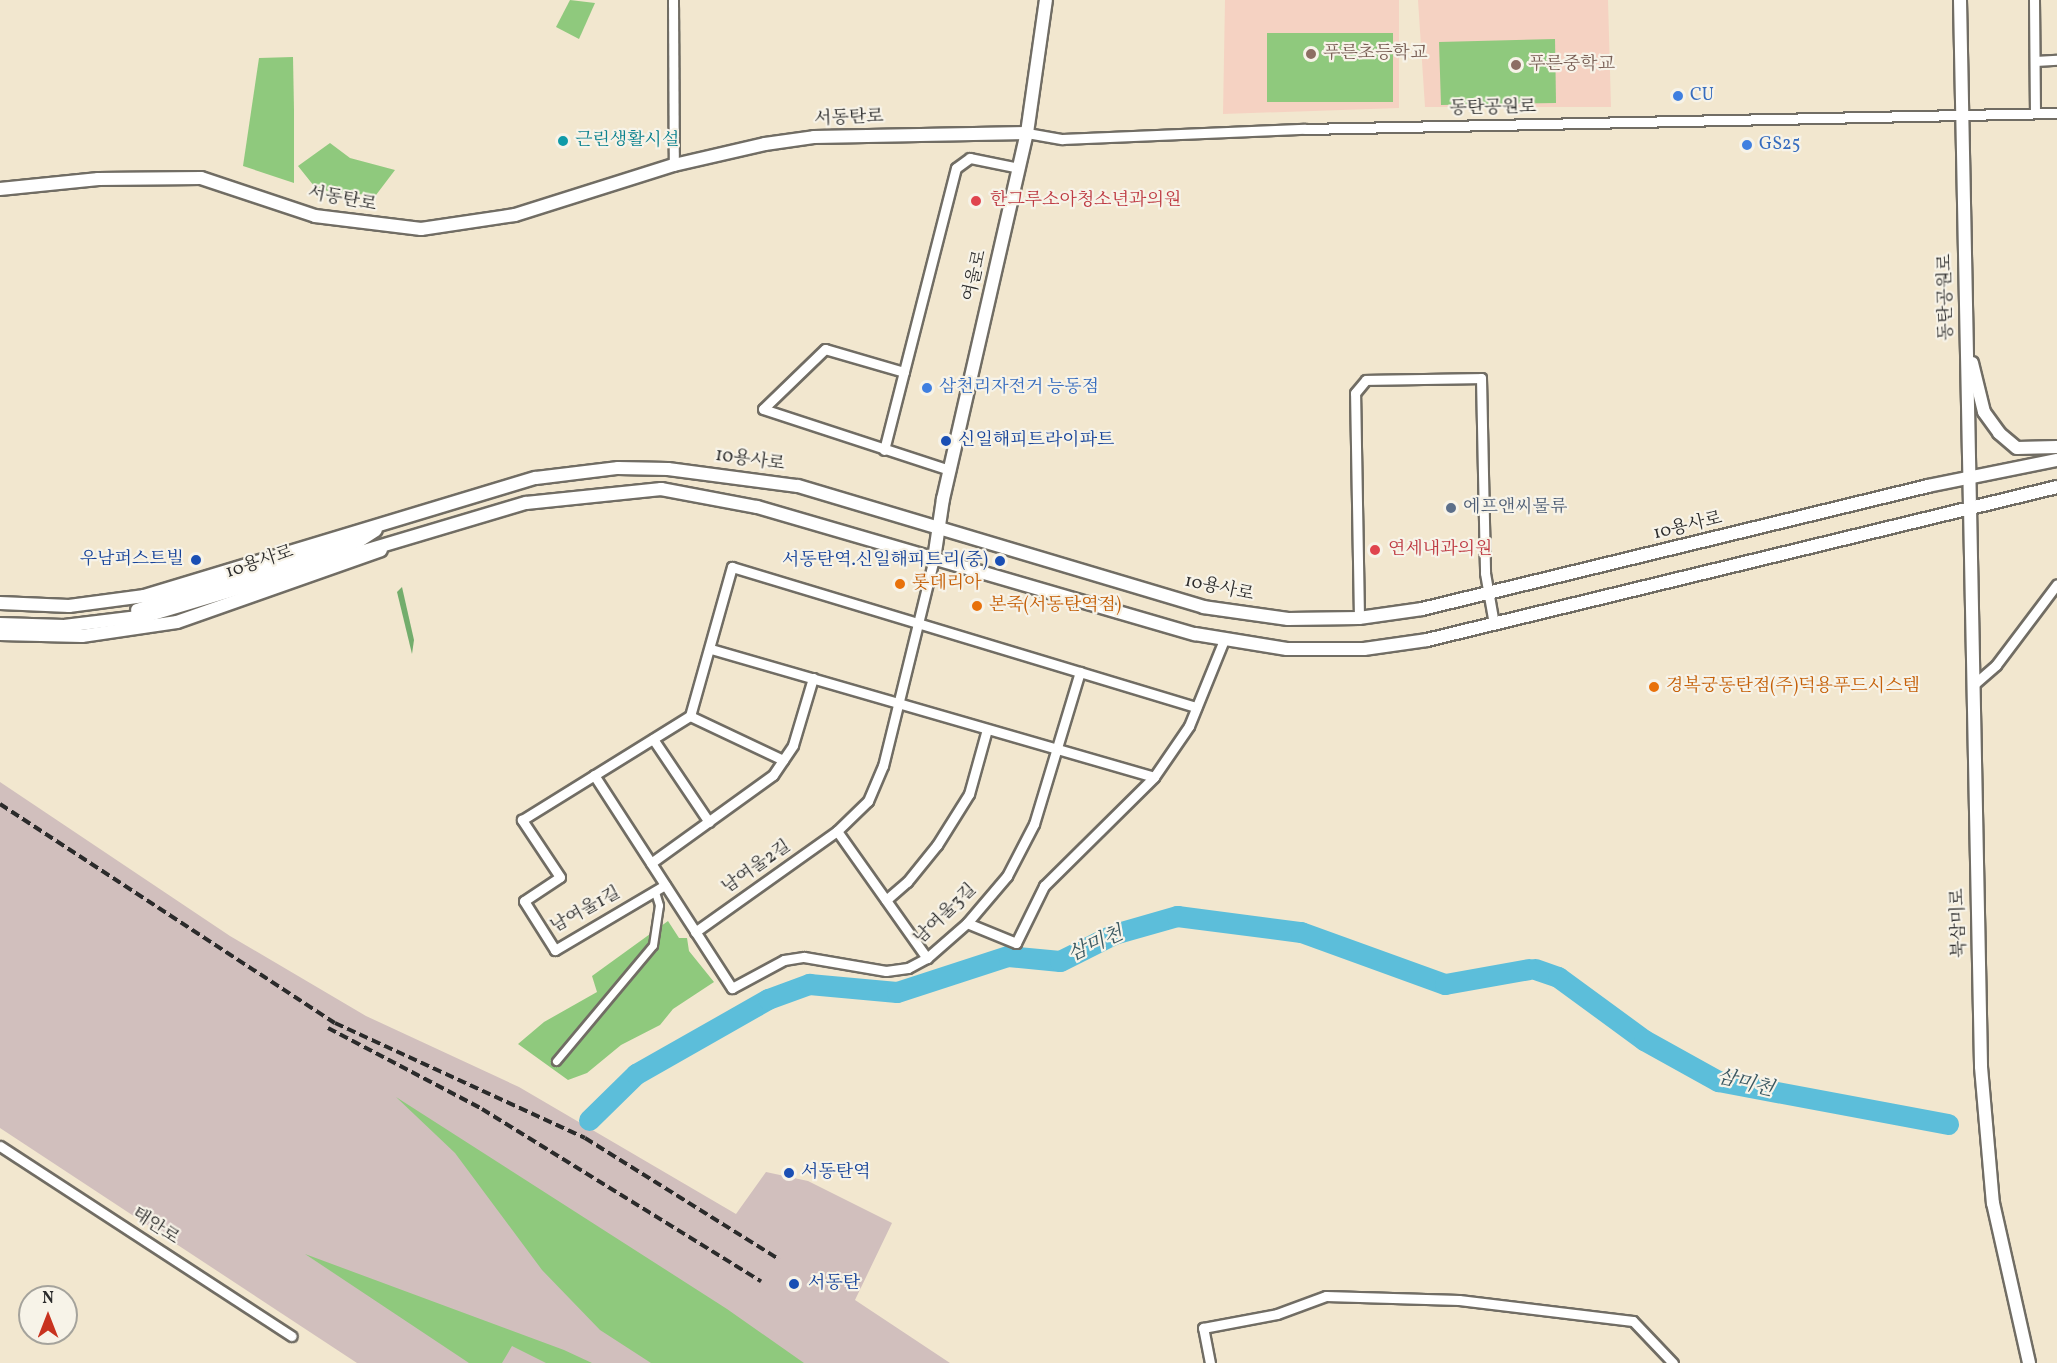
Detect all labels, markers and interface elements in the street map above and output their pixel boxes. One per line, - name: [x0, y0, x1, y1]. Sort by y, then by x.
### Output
- place label: 푸른초등학교: [1323, 43, 1427, 65]
- marker: 푸른초등학교: [1304, 47, 1318, 61]
- place label: 푸른중학교: [1528, 54, 1615, 76]
- marker: 푸른중학교: [1509, 58, 1523, 72]
- place label: CU: [1690, 85, 1714, 107]
- marker: CU: [1671, 89, 1685, 103]
- street label: 동탄공원로: [1449, 97, 1537, 121]
- street label: 서동탄로: [814, 107, 884, 131]
- place label: 근린생활시설: [575, 130, 679, 152]
- marker: 근린생활시설: [556, 134, 570, 148]
- place label: GS25: [1759, 134, 1800, 156]
- marker: GS25: [1740, 138, 1754, 152]
- street label: 서동탄로: [306, 183, 378, 217]
- place label: 한그루소아청소년과의원: [990, 190, 1181, 212]
- marker: 한그루소아청소년과의원: [967, 192, 985, 210]
- street label: 여울로: [960, 248, 992, 304]
- street label: 동탄공원로: [1935, 253, 1959, 341]
- place label: 삼천리자전거 능동점: [939, 377, 1099, 399]
- marker: 삼천리자전거 능동점: [920, 381, 934, 395]
- place label: 신일해피트라이파트: [958, 430, 1114, 452]
- marker: 신일해피트라이파트: [939, 434, 953, 448]
- street label: 10용사로: [714, 445, 786, 477]
- place label: 에프앤씨물류: [1463, 497, 1567, 519]
- marker: 에프앤씨물류: [1444, 501, 1458, 515]
- street label: 10용사로: [1651, 509, 1725, 545]
- place label: 연세내과의원: [1388, 539, 1492, 561]
- marker: 연세내과의원: [1366, 541, 1384, 559]
- street label: 10용사로: [223, 542, 297, 584]
- place label: 우남퍼스트빌: [80, 549, 184, 571]
- place label: 서동탄역.신일해피트리(중): [782, 550, 988, 572]
- marker: 우남퍼스트빌: [189, 553, 203, 567]
- marker: 서동탄역.신일해피트리(중): [993, 554, 1007, 568]
- street label: 10용사로: [1183, 571, 1255, 607]
- place label: 롯데리아: [912, 573, 982, 595]
- marker: 롯데리아: [893, 577, 907, 591]
- place label: 본죽(서동탄역점): [989, 595, 1121, 617]
- marker: 본죽(서동탄역점): [970, 599, 984, 613]
- place label: 경복궁동탄점(주)덕용푸드시스템: [1666, 676, 1920, 698]
- marker: 경복궁동탄점(주)덕용푸드시스템: [1647, 680, 1661, 694]
- street label: 남여울2길: [718, 836, 796, 900]
- street label: 남여울3길: [910, 880, 982, 950]
- street label: 남여울1길: [547, 883, 625, 939]
- street label: 북삼미로: [1948, 888, 1972, 958]
- water label: 삼미천: [1065, 922, 1127, 968]
- water label: 삼미천: [1714, 1065, 1776, 1103]
- place label: 서동탄역: [801, 1162, 871, 1184]
- marker: 서동탄역: [782, 1166, 796, 1180]
- street label: 태안로: [127, 1204, 183, 1250]
- place label: 서동탄: [808, 1273, 860, 1295]
- marker: 서동탄: [785, 1275, 803, 1293]
- north arrow: [18, 1285, 78, 1345]
- text: N: [42, 1288, 54, 1310]

